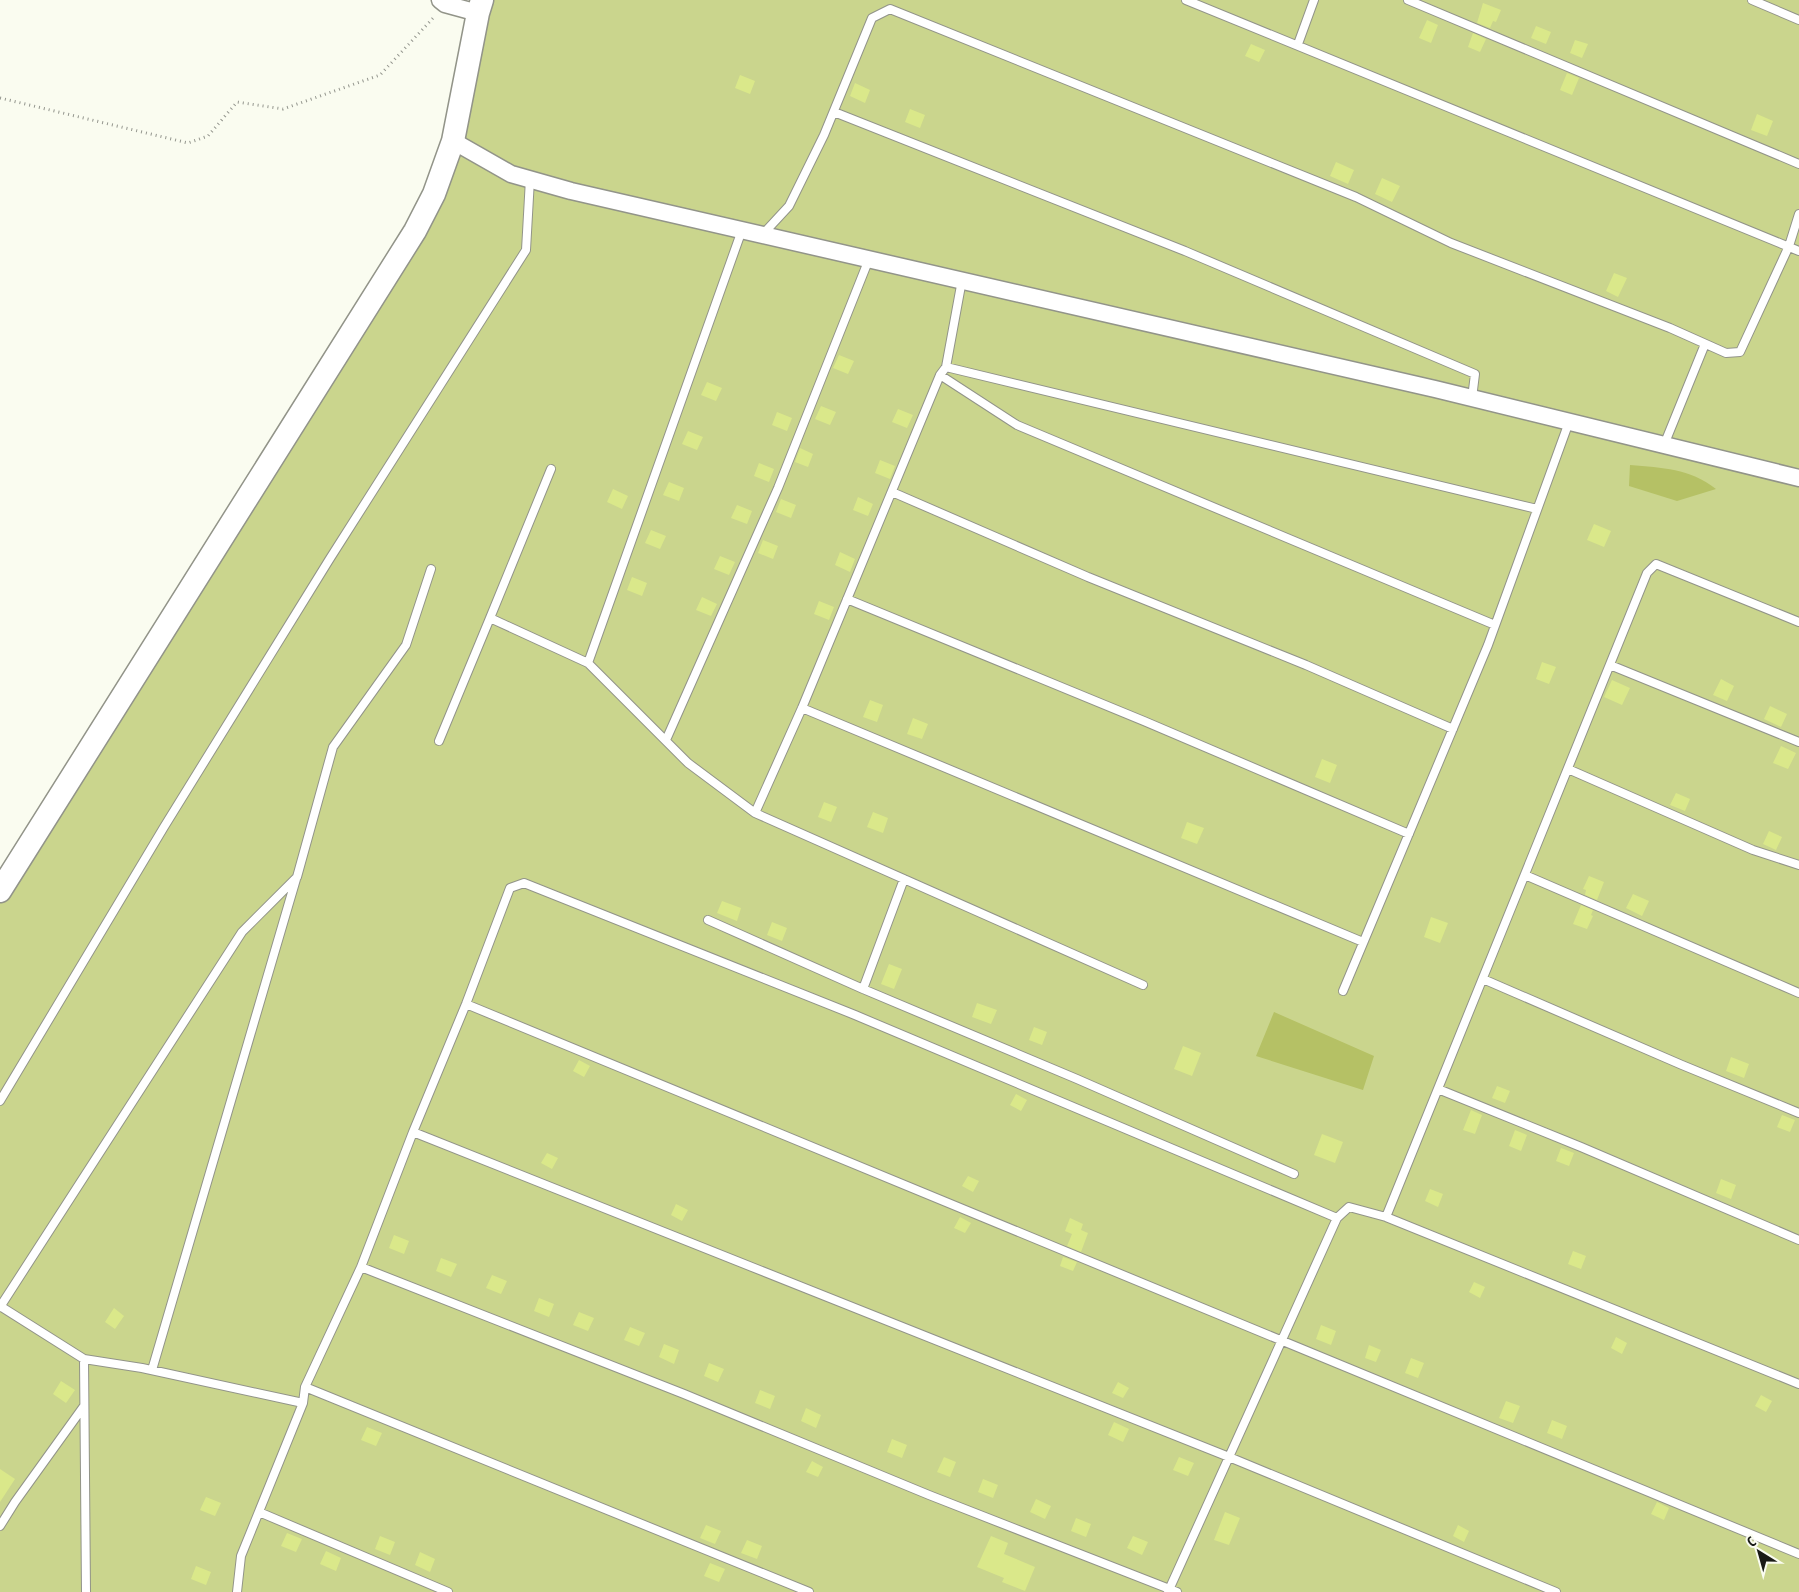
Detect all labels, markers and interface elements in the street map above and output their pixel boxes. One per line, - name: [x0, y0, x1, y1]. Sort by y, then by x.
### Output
- north arrow: [1734, 1527, 1784, 1577]
- text: С: [1743, 1532, 1760, 1551]

